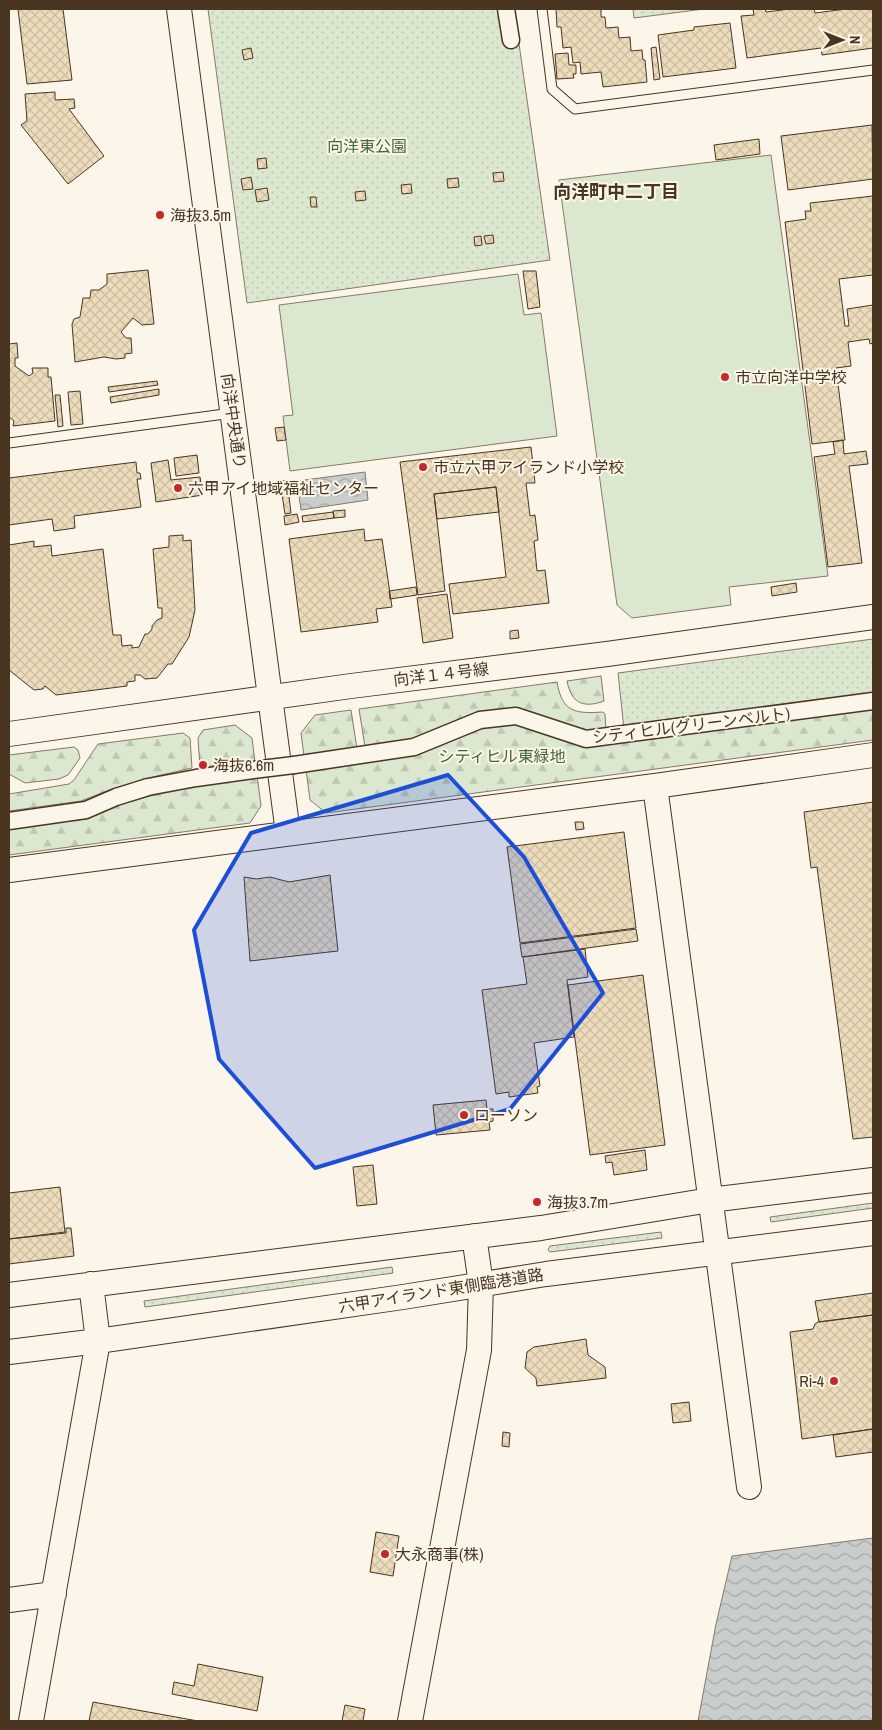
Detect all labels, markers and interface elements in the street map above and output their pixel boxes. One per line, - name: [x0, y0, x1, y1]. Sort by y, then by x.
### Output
- north arrow: [817, 15, 867, 65]
- text: N: [846, 36, 864, 44]
- park label: 向洋東公園: [327, 135, 407, 157]
- district label: 向洋町中二丁目: [553, 179, 679, 204]
- place label: 海抜3.5m: [170, 204, 231, 226]
- marker: 海抜3.5m: [154, 209, 166, 221]
- place label: 市立向洋中学校: [735, 366, 847, 388]
- marker: 市立向洋中学校: [719, 371, 731, 383]
- street label: 向洋中央通り: [216, 372, 252, 470]
- place label: 市立六甲アイランド小学校: [433, 456, 624, 478]
- marker: 市立六甲アイランド小学校: [417, 461, 429, 473]
- place label: 六甲アイ地域福祉センター: [188, 477, 379, 499]
- marker: 六甲アイ地域福祉センター: [172, 482, 184, 494]
- street label: 向洋１４号線: [392, 657, 490, 691]
- street label: シティヒル(グリーンベルト): [591, 702, 791, 748]
- park label: シティヒル東緑地: [438, 745, 566, 767]
- place label: 海抜6.6m: [213, 754, 274, 776]
- marker: 海抜6.6m: [197, 759, 209, 771]
- place label: ローソン: [474, 1104, 538, 1126]
- marker: ローソン: [458, 1109, 470, 1121]
- place label: 海抜3.7m: [547, 1191, 608, 1213]
- marker: 海抜3.7m: [531, 1196, 543, 1208]
- street label: 六甲アイランド東側臨港道路: [337, 1263, 545, 1317]
- place label: Ri-4: [799, 1370, 824, 1392]
- marker: Ri-4: [828, 1375, 840, 1387]
- place label: 大永商事(株): [395, 1543, 484, 1565]
- marker: 大永商事(株): [379, 1548, 391, 1560]

